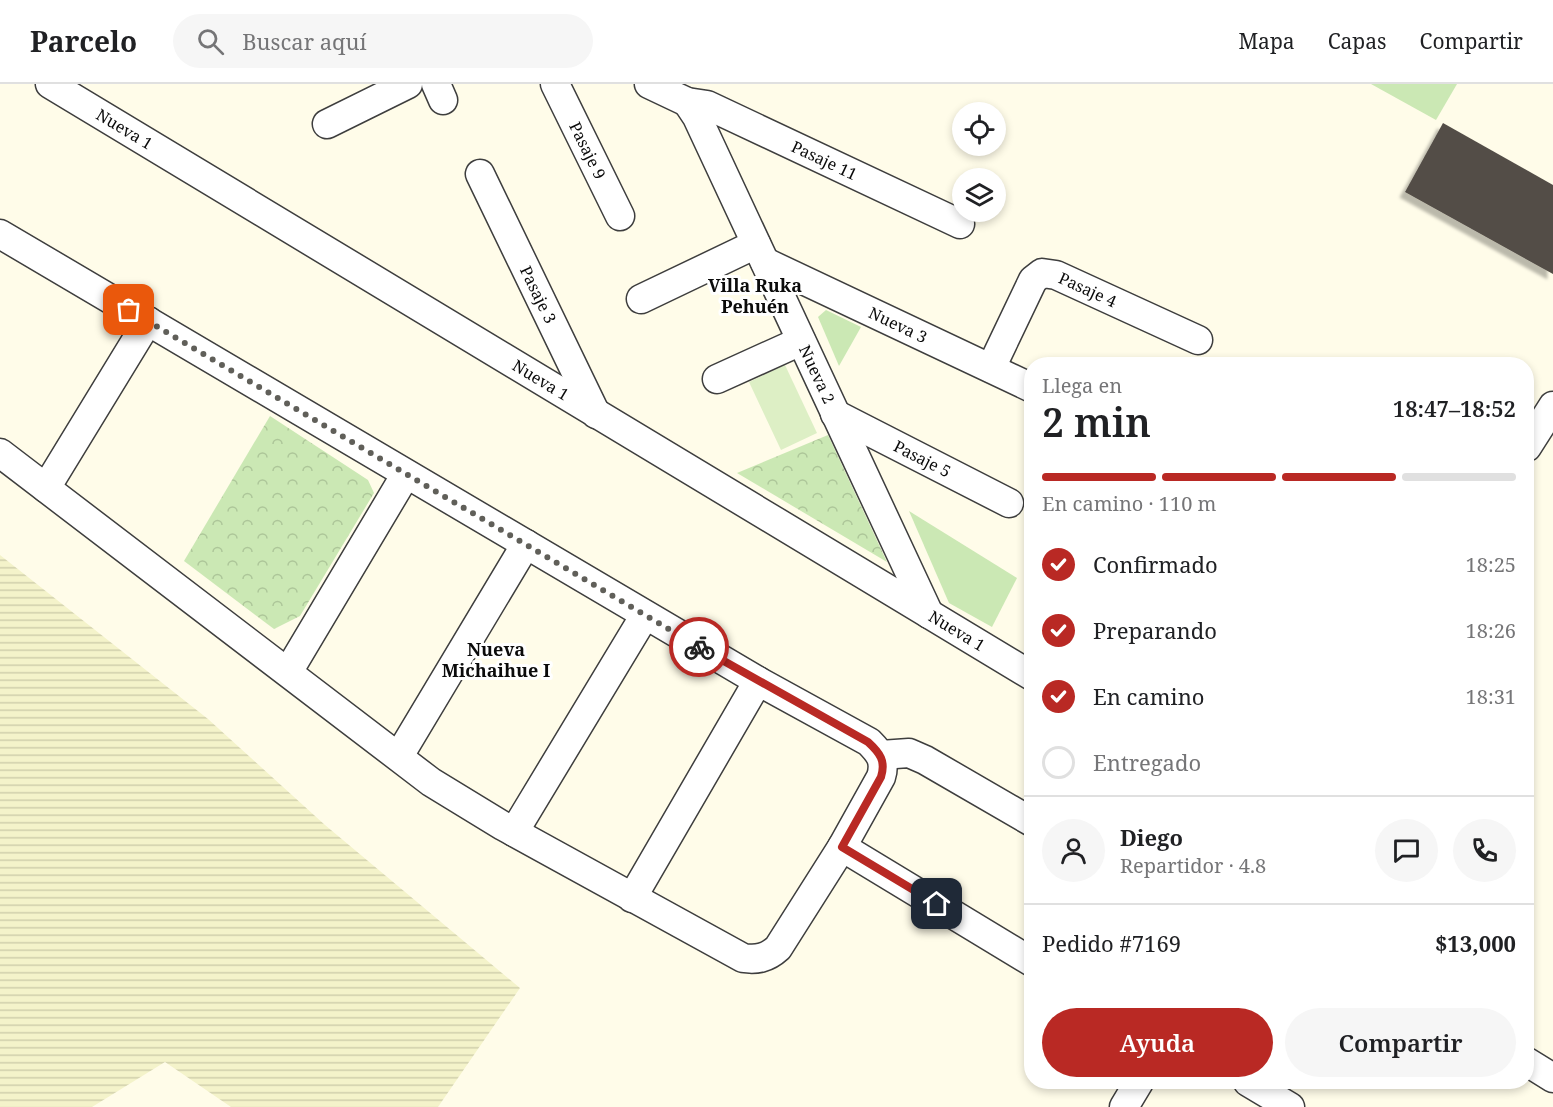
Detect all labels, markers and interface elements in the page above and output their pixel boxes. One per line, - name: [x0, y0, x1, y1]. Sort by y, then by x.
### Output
- search box: [173, 14, 593, 68]
- text: Parcelo: [30, 22, 137, 60]
- icon: search: [194, 25, 227, 58]
- text: Buscar aquí: [242, 26, 367, 56]
- text: Mapa: [1238, 27, 1295, 55]
- text: Capas: [1328, 27, 1387, 55]
- text: Compartir: [1420, 27, 1523, 55]
- map controls: [952, 102, 1006, 222]
- button: locate: [952, 102, 1006, 156]
- street label: Nueva 1: [92, 103, 157, 154]
- street label: Pasaje 9: [564, 118, 611, 183]
- street label: Pasaje 11: [788, 135, 861, 185]
- button: layers: [952, 168, 1006, 222]
- street label: Pasaje 3: [515, 262, 562, 327]
- street label: Pasaje 4: [1055, 267, 1120, 312]
- district label: Villa Ruka Pehuén: [708, 273, 802, 318]
- pin: [103, 284, 154, 335]
- icon: bag: [112, 293, 145, 326]
- street label: Nueva 3: [865, 301, 931, 348]
- street label: Nueva 2: [794, 341, 840, 407]
- street label: Nueva 1: [508, 354, 573, 405]
- text: Llega en: [1042, 372, 1122, 399]
- text: 18:47–18:52: [1393, 393, 1516, 423]
- text: 2 min: [1042, 395, 1151, 448]
- street label: Pasaje 5: [890, 435, 955, 482]
- text: En camino · 110 m: [1042, 490, 1216, 517]
- icon: check: [1042, 548, 1075, 581]
- text: Confirmado: [1093, 549, 1218, 579]
- text: 18:25: [1466, 551, 1516, 578]
- street label: Nueva 1: [925, 605, 989, 656]
- icon: check: [1042, 614, 1075, 647]
- text: Preparando: [1093, 615, 1217, 645]
- courier: [669, 617, 729, 677]
- text: 18:26: [1466, 617, 1516, 644]
- icon: bike: [683, 631, 716, 664]
- district label: Nueva Michaihue I: [442, 637, 550, 682]
- icon: check: [1042, 680, 1075, 713]
- text: En camino: [1093, 681, 1205, 711]
- text: 18:31: [1466, 683, 1516, 710]
- text: Entregado: [1093, 747, 1201, 777]
- button: person: [1042, 819, 1105, 882]
- button: chat: [1375, 819, 1438, 882]
- button: phone: [1453, 819, 1516, 882]
- text: Diego: [1120, 822, 1183, 852]
- text: Repartidor · 4.8: [1120, 852, 1266, 879]
- pin: [911, 878, 962, 929]
- icon: home: [920, 887, 953, 920]
- text: Pedido #7169: [1042, 928, 1181, 958]
- text: $13,000: [1435, 928, 1516, 958]
- button: Ayuda: [1042, 1008, 1273, 1077]
- button: Compartir: [1285, 1008, 1516, 1077]

